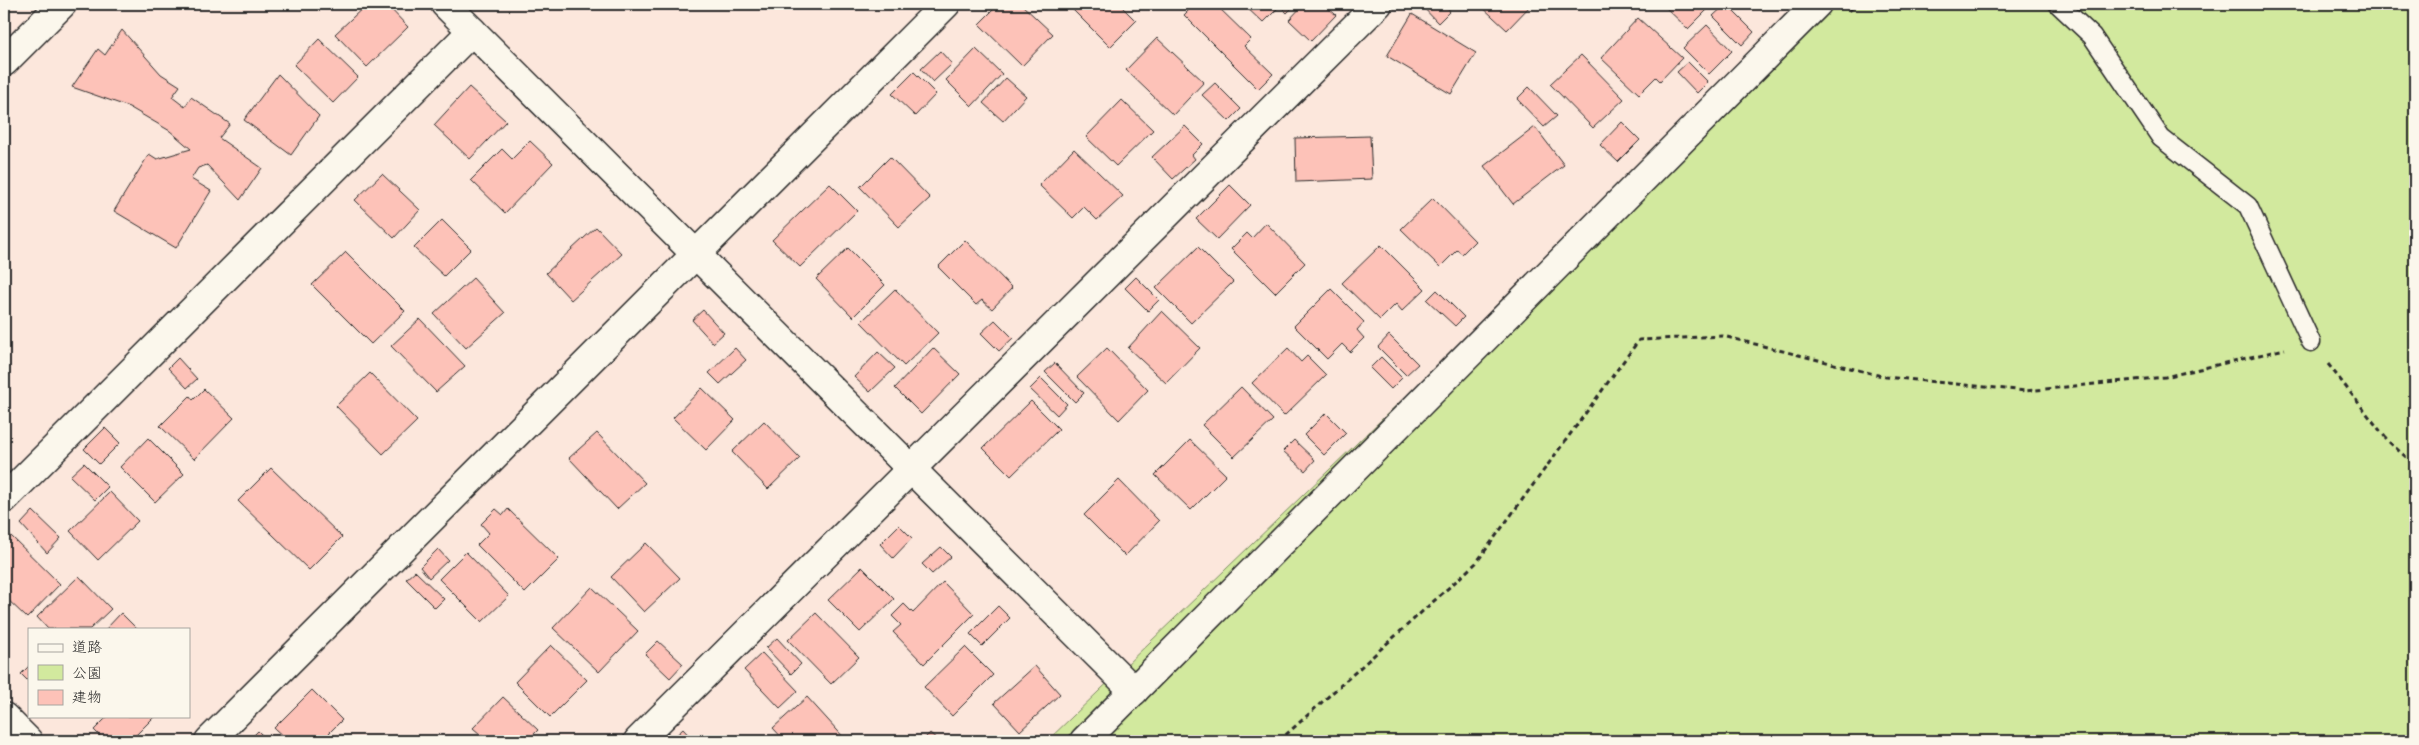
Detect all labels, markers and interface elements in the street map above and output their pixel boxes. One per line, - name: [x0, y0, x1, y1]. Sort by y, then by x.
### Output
- legend: [28, 628, 190, 718]
- text: 道路: [72, 637, 102, 657]
- text: 公園: [72, 663, 102, 683]
- text: 建物: [72, 687, 102, 707]

